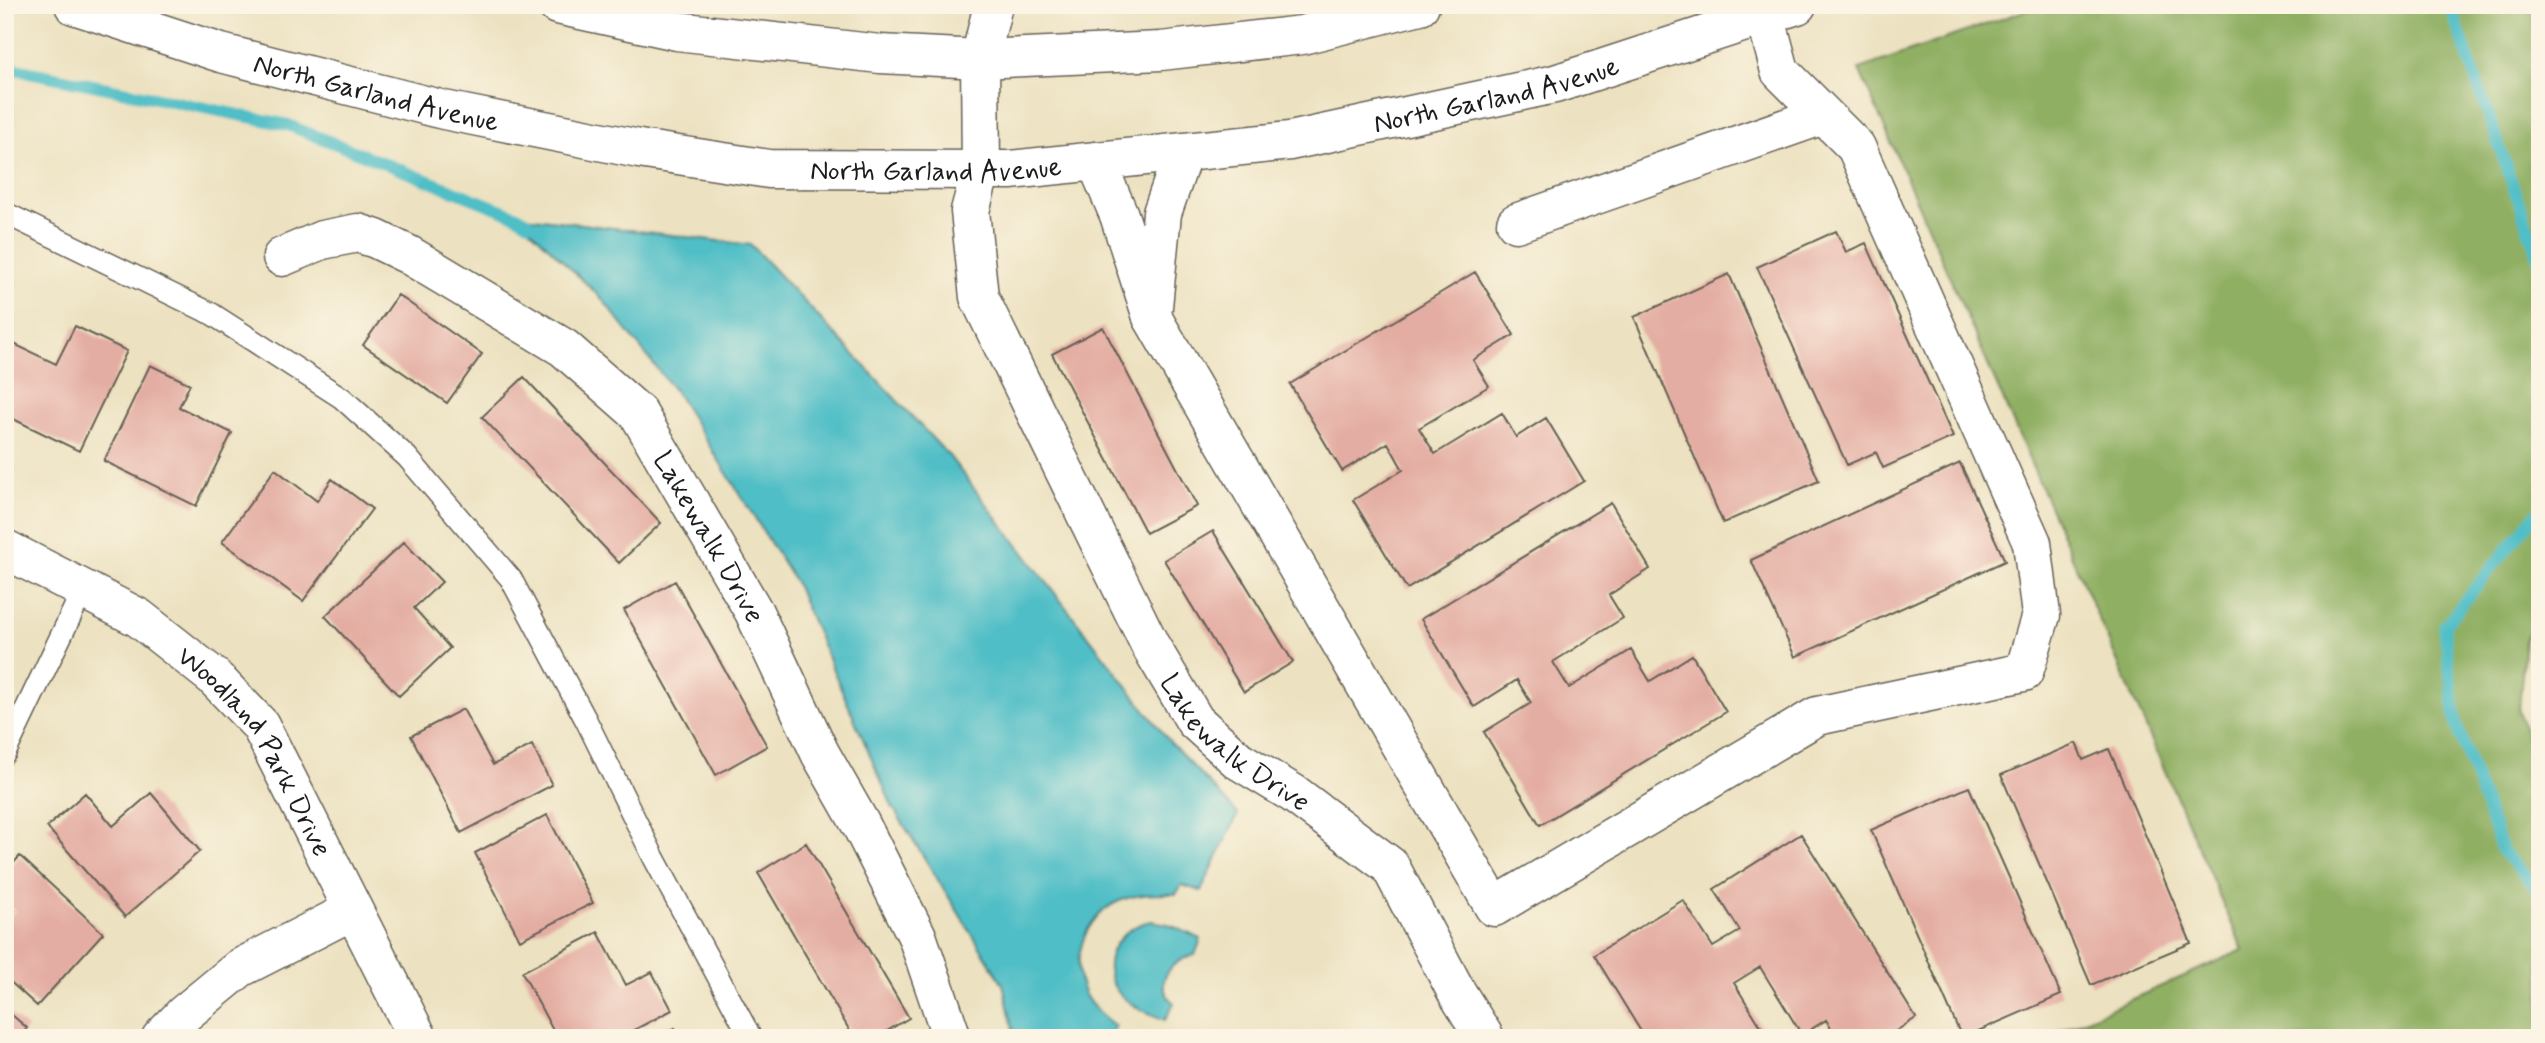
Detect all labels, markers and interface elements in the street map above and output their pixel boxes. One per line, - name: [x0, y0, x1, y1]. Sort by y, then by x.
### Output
- street label: North Garland Avenue: [249, 46, 502, 142]
- street label: North Garland Avenue: [1370, 48, 1624, 144]
- street label: North Garland Avenue: [810, 149, 1064, 191]
- street label: Lakewalk Drive: [643, 445, 772, 629]
- street label: Woodland Park Drive: [169, 639, 339, 863]
- street label: Lakewalk Drive: [1150, 668, 1317, 821]

